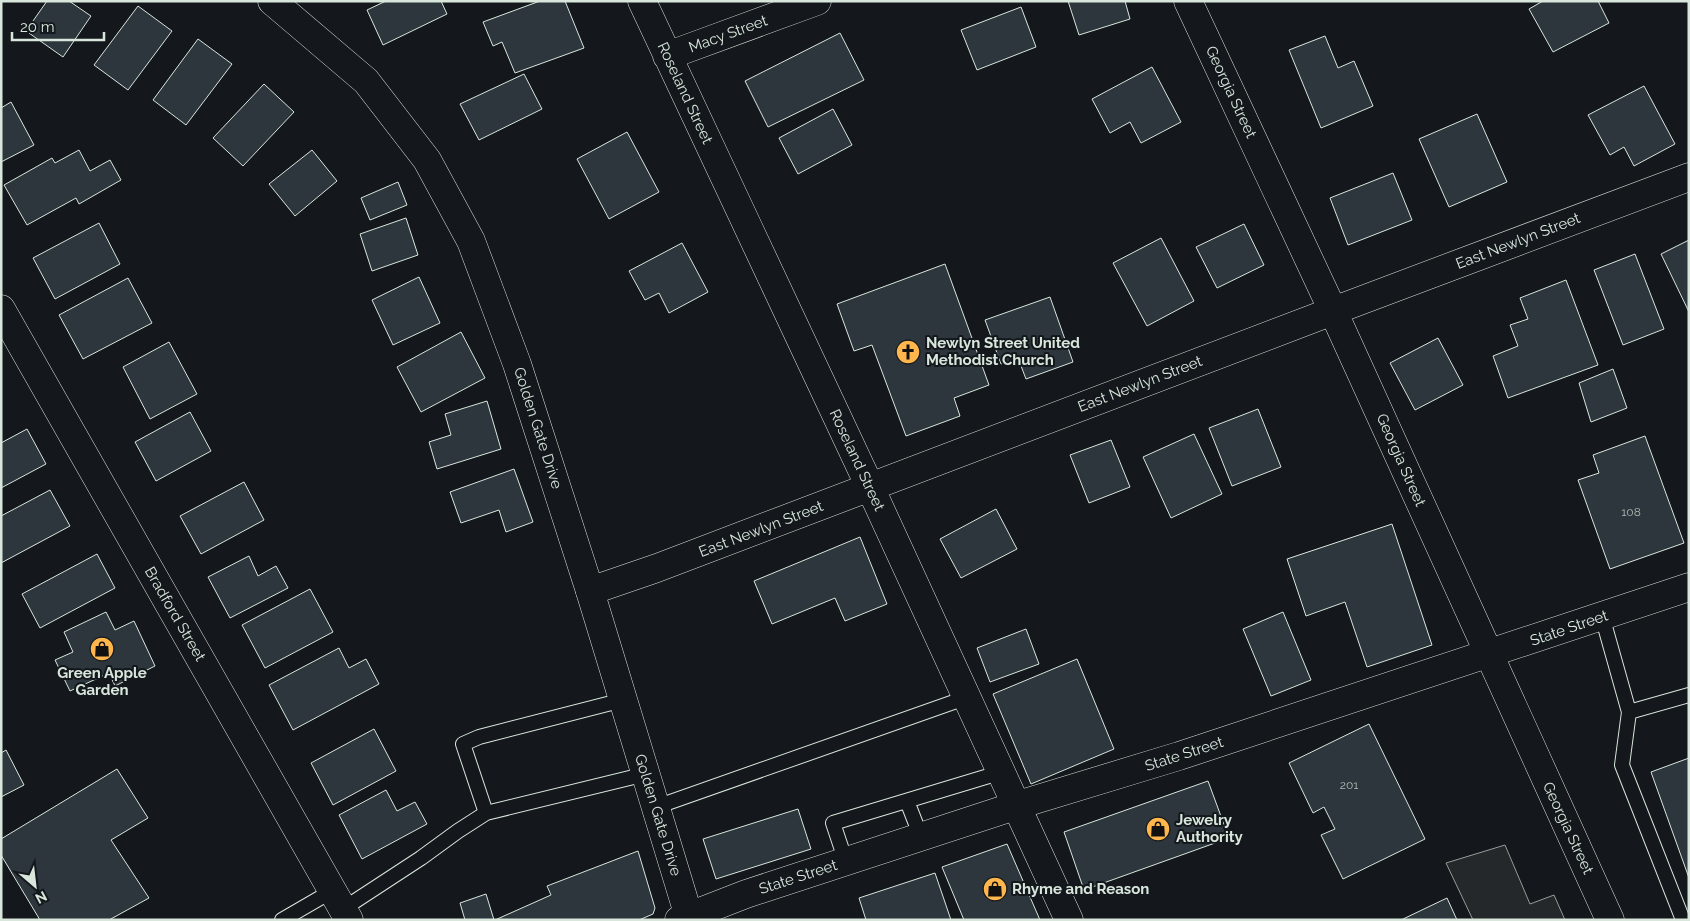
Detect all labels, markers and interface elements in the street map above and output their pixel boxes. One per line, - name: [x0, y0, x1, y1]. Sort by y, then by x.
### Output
- scale bar: [12, 10, 105, 42]
- street label: Macy Street: [686, 11, 770, 57]
- text: 20 m: [20, 18, 55, 36]
- street label: Roseland Street: [654, 39, 716, 147]
- street label: Georgia Street: [1202, 43, 1260, 141]
- street label: East Newlyn Street: [1453, 209, 1583, 273]
- place label: Newlyn Street United Methodist Church: [926, 334, 1080, 369]
- church icon: Newlyn Street United Methodist Church: [895, 339, 921, 365]
- street label: East Newlyn Street: [1075, 352, 1205, 416]
- street label: Golden Gate Drive: [510, 365, 566, 491]
- street label: Roseland Street: [826, 406, 888, 514]
- street label: Georgia Street: [1373, 411, 1429, 509]
- street label: East Newlyn Street: [696, 497, 826, 561]
- house number: 108: [1621, 505, 1641, 519]
- street label: Bradford Street: [141, 564, 209, 664]
- street label: State Street: [1528, 606, 1610, 650]
- shop icon: Green Apple Garden: [89, 636, 115, 662]
- place label: Green Apple Garden: [57, 664, 147, 699]
- street label: State Street: [1143, 733, 1225, 775]
- street label: Golden Gate Drive: [631, 752, 685, 878]
- house number: 201: [1340, 778, 1358, 792]
- street label: Georgia Street: [1539, 779, 1597, 877]
- place label: Jewelry Authority: [1176, 811, 1243, 846]
- shop icon: Jewelry Authority: [1145, 816, 1171, 842]
- street label: State Street: [757, 856, 839, 898]
- north arrow: [10, 861, 60, 911]
- shop icon: Rhyme and Reason: [982, 876, 1008, 902]
- place label: Rhyme and Reason: [1012, 880, 1149, 898]
- text: N: [33, 888, 50, 907]

